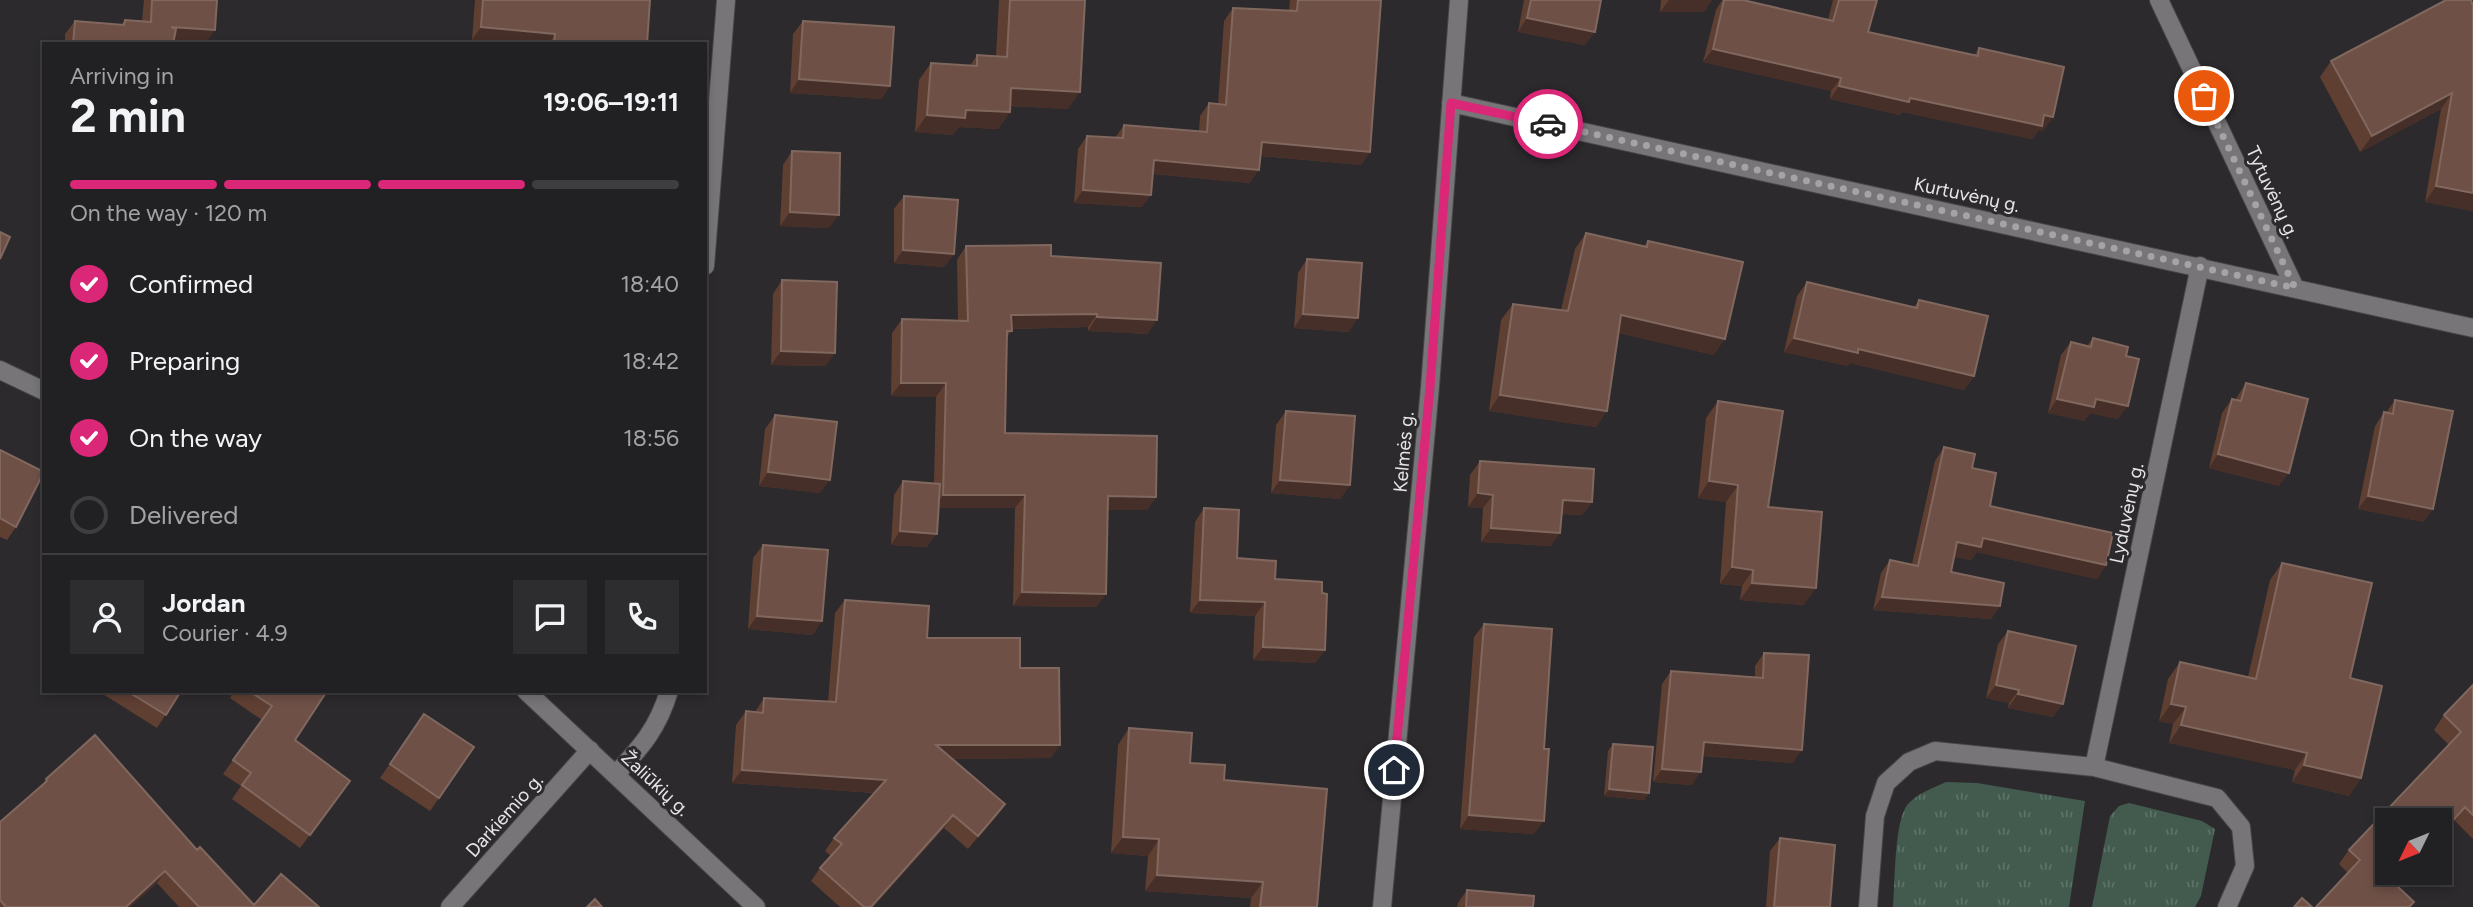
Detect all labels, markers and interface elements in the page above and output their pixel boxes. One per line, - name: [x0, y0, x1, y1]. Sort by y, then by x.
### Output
- text: Arriving in: [70, 62, 174, 90]
- pin: [2174, 66, 2234, 126]
- icon: bag: [2185, 77, 2223, 115]
- text: 19:06–19:11: [543, 86, 679, 118]
- text: 2 min: [70, 88, 186, 144]
- courier: [1513, 89, 1583, 159]
- icon: car: [1529, 105, 1567, 143]
- street label: Tytuvėnų g.: [2241, 142, 2304, 242]
- street label: Kurtuvėnų g.: [1912, 172, 2022, 217]
- text: On the way · 120 m: [70, 199, 267, 227]
- icon: check: [70, 265, 108, 303]
- text: Confirmed: [129, 268, 253, 300]
- text: 18:40: [621, 270, 679, 298]
- icon: check: [70, 342, 108, 380]
- text: Preparing: [129, 345, 240, 377]
- text: 18:42: [622, 347, 679, 375]
- street label: Kelmės g.: [1389, 411, 1418, 493]
- icon: check: [70, 419, 108, 457]
- text: On the way: [129, 422, 262, 454]
- text: 18:56: [623, 424, 679, 452]
- street label: Lyduvėnų g.: [2105, 461, 2148, 566]
- text: Delivered: [129, 499, 238, 531]
- button: person: [70, 580, 144, 654]
- button: chat: [513, 580, 587, 654]
- button: phone: [605, 580, 679, 654]
- text: Jordan: [162, 587, 245, 619]
- text: Courier · 4.9: [162, 619, 288, 647]
- pin: [1364, 740, 1424, 800]
- street label: Žaliūkių g.: [617, 746, 695, 821]
- icon: home: [1375, 751, 1413, 789]
- street label: Darkiemio g.: [461, 769, 548, 862]
- north arrow: [2375, 808, 2452, 886]
- map controls: [2375, 808, 2452, 885]

